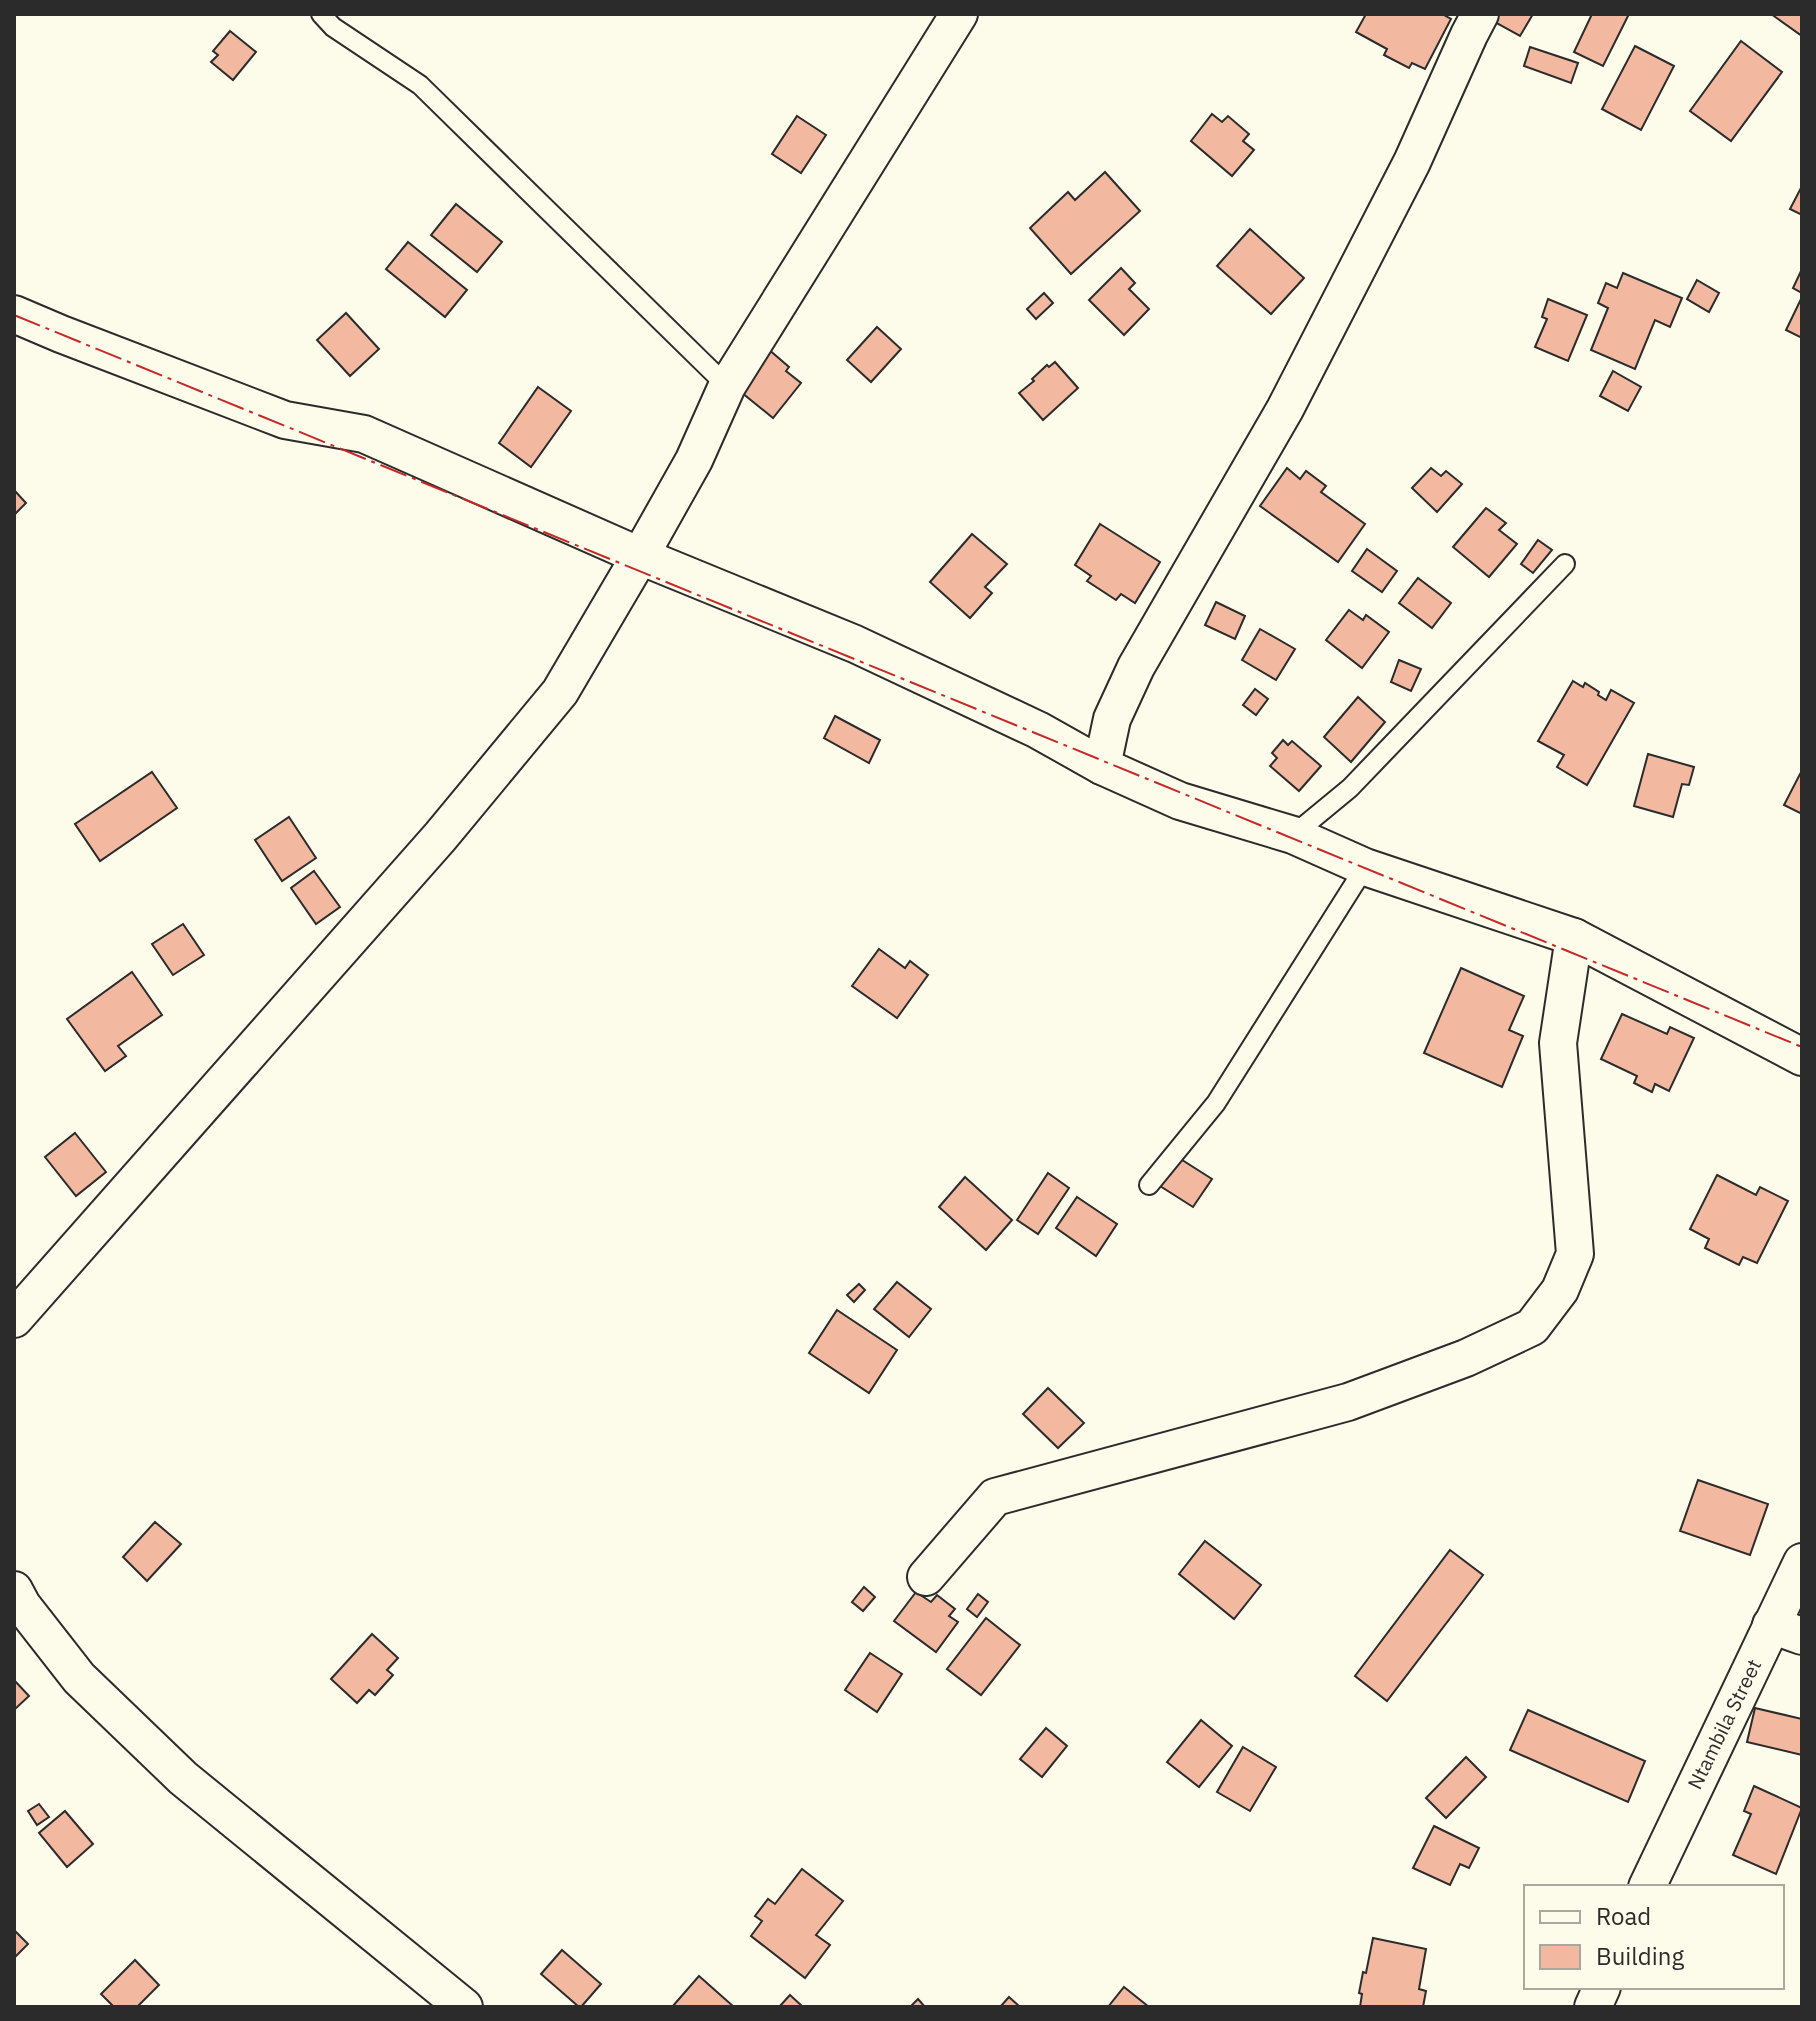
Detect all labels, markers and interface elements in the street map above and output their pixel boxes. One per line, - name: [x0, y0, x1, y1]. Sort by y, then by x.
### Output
- street label: Ntambila Street: [1681, 1654, 1767, 1794]
- legend: [1524, 1885, 1784, 1989]
- text: Road: [1596, 1900, 1651, 1932]
- text: Building: [1596, 1940, 1684, 1972]

